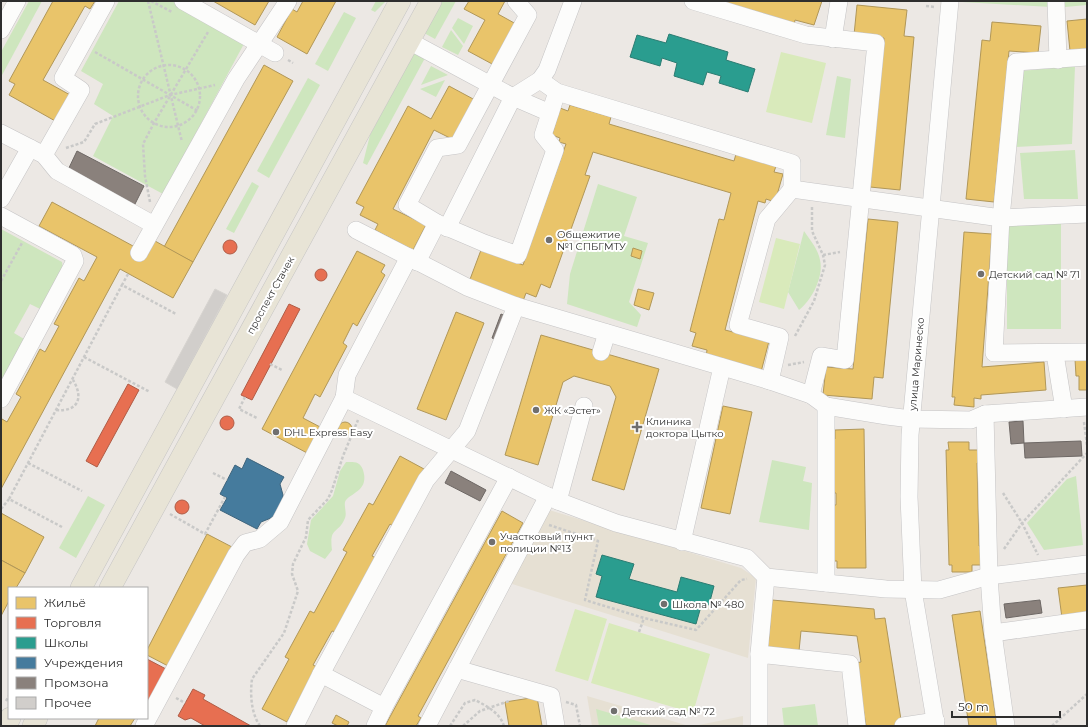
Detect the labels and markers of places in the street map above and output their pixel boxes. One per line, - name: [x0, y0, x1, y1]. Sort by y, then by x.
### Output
- place label: Общежитие №1 СПБГМТУ: [557, 228, 626, 253]
- marker: Общежитие №1 СПБГМТУ: [544, 235, 554, 245]
- place label: Детский сад № 71: [989, 268, 1080, 281]
- marker: Детский сад № 71: [976, 269, 986, 279]
- place label: ЖК «Эстет»: [544, 404, 601, 417]
- marker: ЖК «Эстет»: [531, 405, 541, 415]
- place label: Клиника доктора Цытко: [646, 415, 724, 440]
- marker: Клиника доктора Цытко: [631, 421, 643, 433]
- place label: DHL Express Easy: [284, 426, 373, 439]
- marker: DHL Express Easy: [271, 427, 281, 437]
- place label: Участковый пункт полиции №13: [500, 530, 594, 555]
- marker: Участковый пункт полиции №13: [487, 537, 497, 547]
- place label: Школа № 480: [672, 598, 744, 611]
- marker: Школа № 480: [659, 599, 669, 609]
- place label: Детский сад № 72: [622, 705, 715, 718]
- marker: Детский сад № 72: [609, 706, 619, 716]

